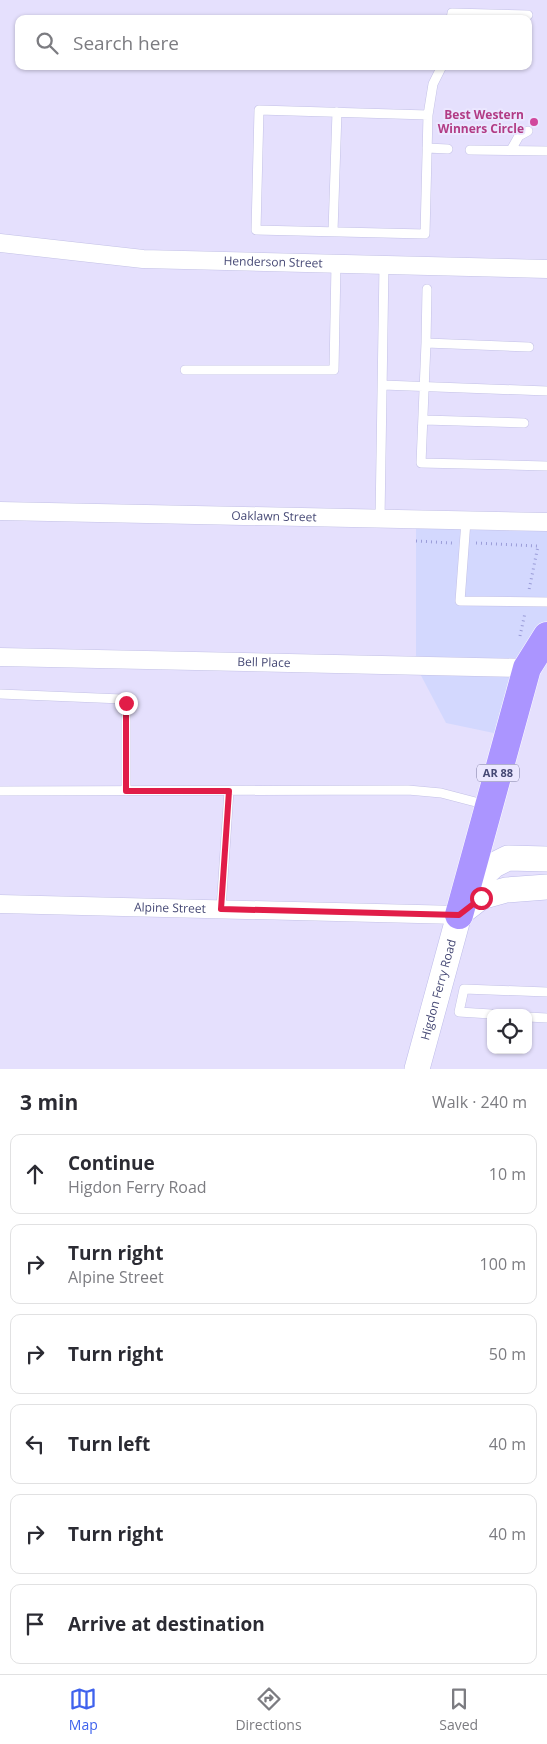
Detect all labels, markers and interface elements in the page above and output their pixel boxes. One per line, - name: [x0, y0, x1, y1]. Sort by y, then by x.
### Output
- search box: [15, 15, 532, 70]
- icon: search: [33, 29, 61, 57]
- text: Search here: [73, 30, 179, 56]
- place label: Best Western Winners Circle: [438, 106, 524, 137]
- marker: Best Western Winners Circle: [528, 116, 540, 128]
- street label: Henderson Street: [223, 252, 323, 271]
- street label: Oaklawn Street: [231, 507, 317, 525]
- street label: Bell Place: [237, 653, 291, 671]
- route end: [115, 692, 138, 715]
- road number: AR 88: [477, 764, 519, 781]
- route start: [470, 887, 493, 910]
- street label: Alpine Street: [134, 898, 206, 917]
- street label: Higdon Ferry Road: [416, 937, 460, 1042]
- map controls: [487, 1009, 532, 1054]
- button: locate: [487, 1009, 532, 1054]
- text: 3 min: [20, 1088, 78, 1116]
- text: Walk · 240 m: [432, 1091, 527, 1113]
- text: Continue: [68, 1150, 155, 1176]
- icon: ahead: [21, 1160, 49, 1188]
- text: 10 m: [489, 1163, 526, 1185]
- text: Higdon Ferry Road: [68, 1176, 207, 1198]
- text: Turn right: [68, 1240, 163, 1266]
- icon: right: [21, 1250, 49, 1278]
- text: 100 m: [480, 1253, 526, 1275]
- text: Alpine Street: [68, 1266, 164, 1288]
- icon: right: [21, 1340, 49, 1368]
- text: Turn right: [68, 1341, 163, 1367]
- text: 50 m: [489, 1343, 526, 1365]
- icon: left: [21, 1430, 49, 1458]
- text: Turn left: [68, 1431, 150, 1457]
- text: 40 m: [489, 1433, 526, 1455]
- icon: right: [21, 1520, 49, 1548]
- text: Turn right: [68, 1521, 163, 1547]
- text: 40 m: [489, 1523, 526, 1545]
- icon: arrive: [21, 1610, 49, 1638]
- text: Arrive at destination: [68, 1611, 265, 1637]
- tab: Map: [69, 1685, 98, 1734]
- tab: Directions: [235, 1685, 302, 1734]
- tab: Saved: [439, 1685, 478, 1734]

